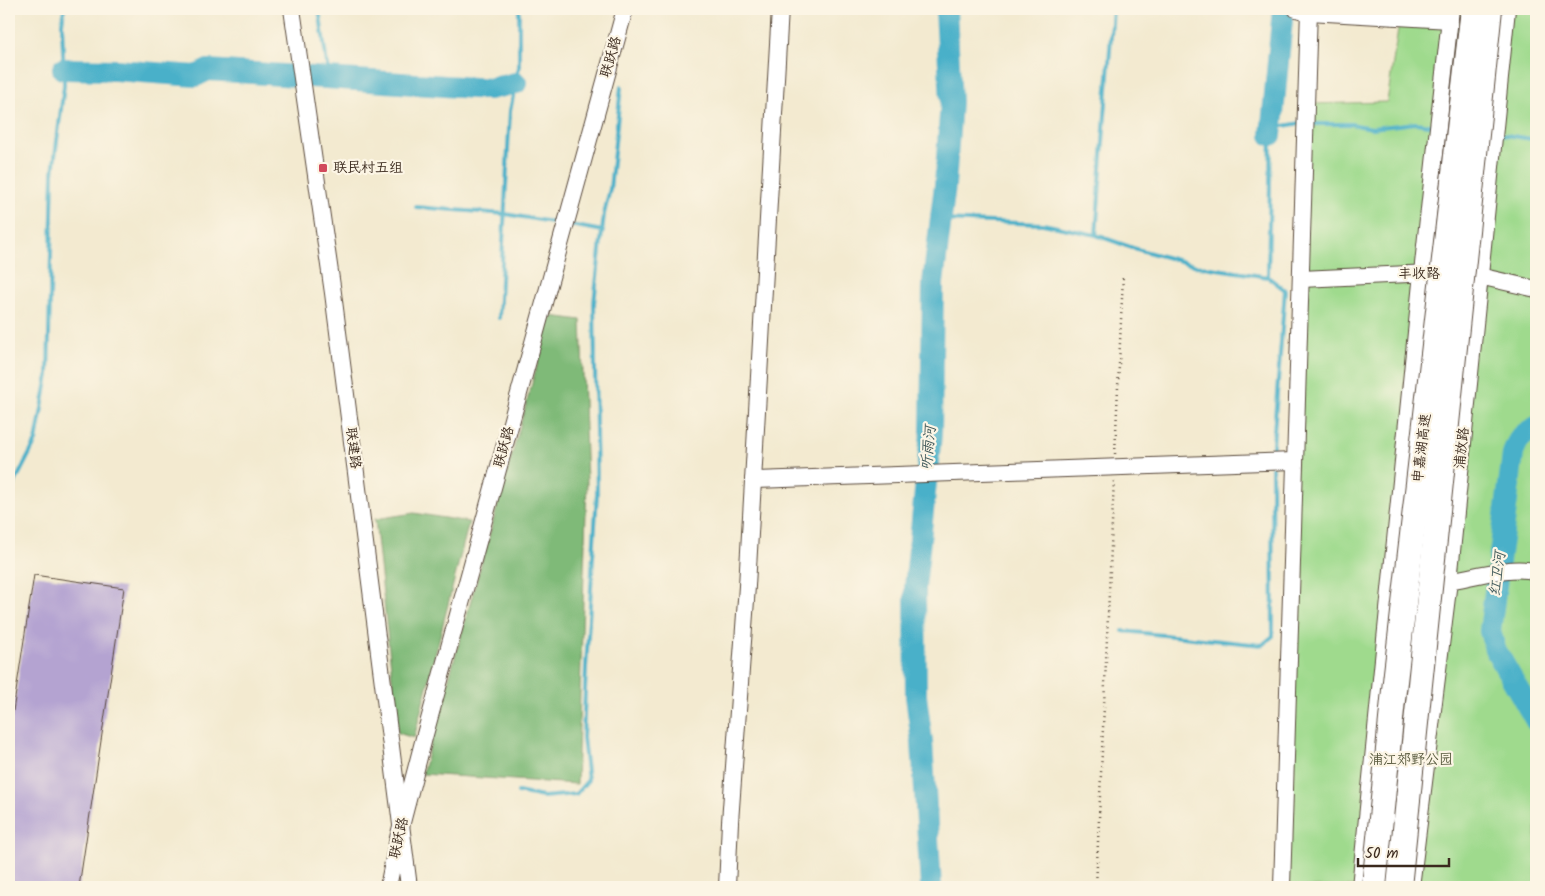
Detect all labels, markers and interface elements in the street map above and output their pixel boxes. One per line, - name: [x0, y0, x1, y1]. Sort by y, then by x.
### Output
- street label: 联跃路: [595, 34, 627, 80]
- place label: 联民村五组: [333, 157, 403, 179]
- marker: 联民村五组: [317, 162, 329, 174]
- street label: 丰收路: [1398, 263, 1440, 285]
- street label: 申嘉湖高速: [1407, 412, 1437, 484]
- water label: 听雨河: [915, 422, 943, 471]
- street label: 联跃路: [488, 424, 520, 470]
- street label: 联建路: [340, 426, 366, 470]
- street label: 浦放路: [1449, 426, 1475, 470]
- water label: 红卫河: [1483, 547, 1513, 598]
- park label: 浦江郊野公园: [1369, 749, 1453, 771]
- street label: 联跃路: [384, 815, 414, 861]
- scale bar: [1358, 836, 1449, 868]
- text: 50 m: [1365, 842, 1399, 866]

